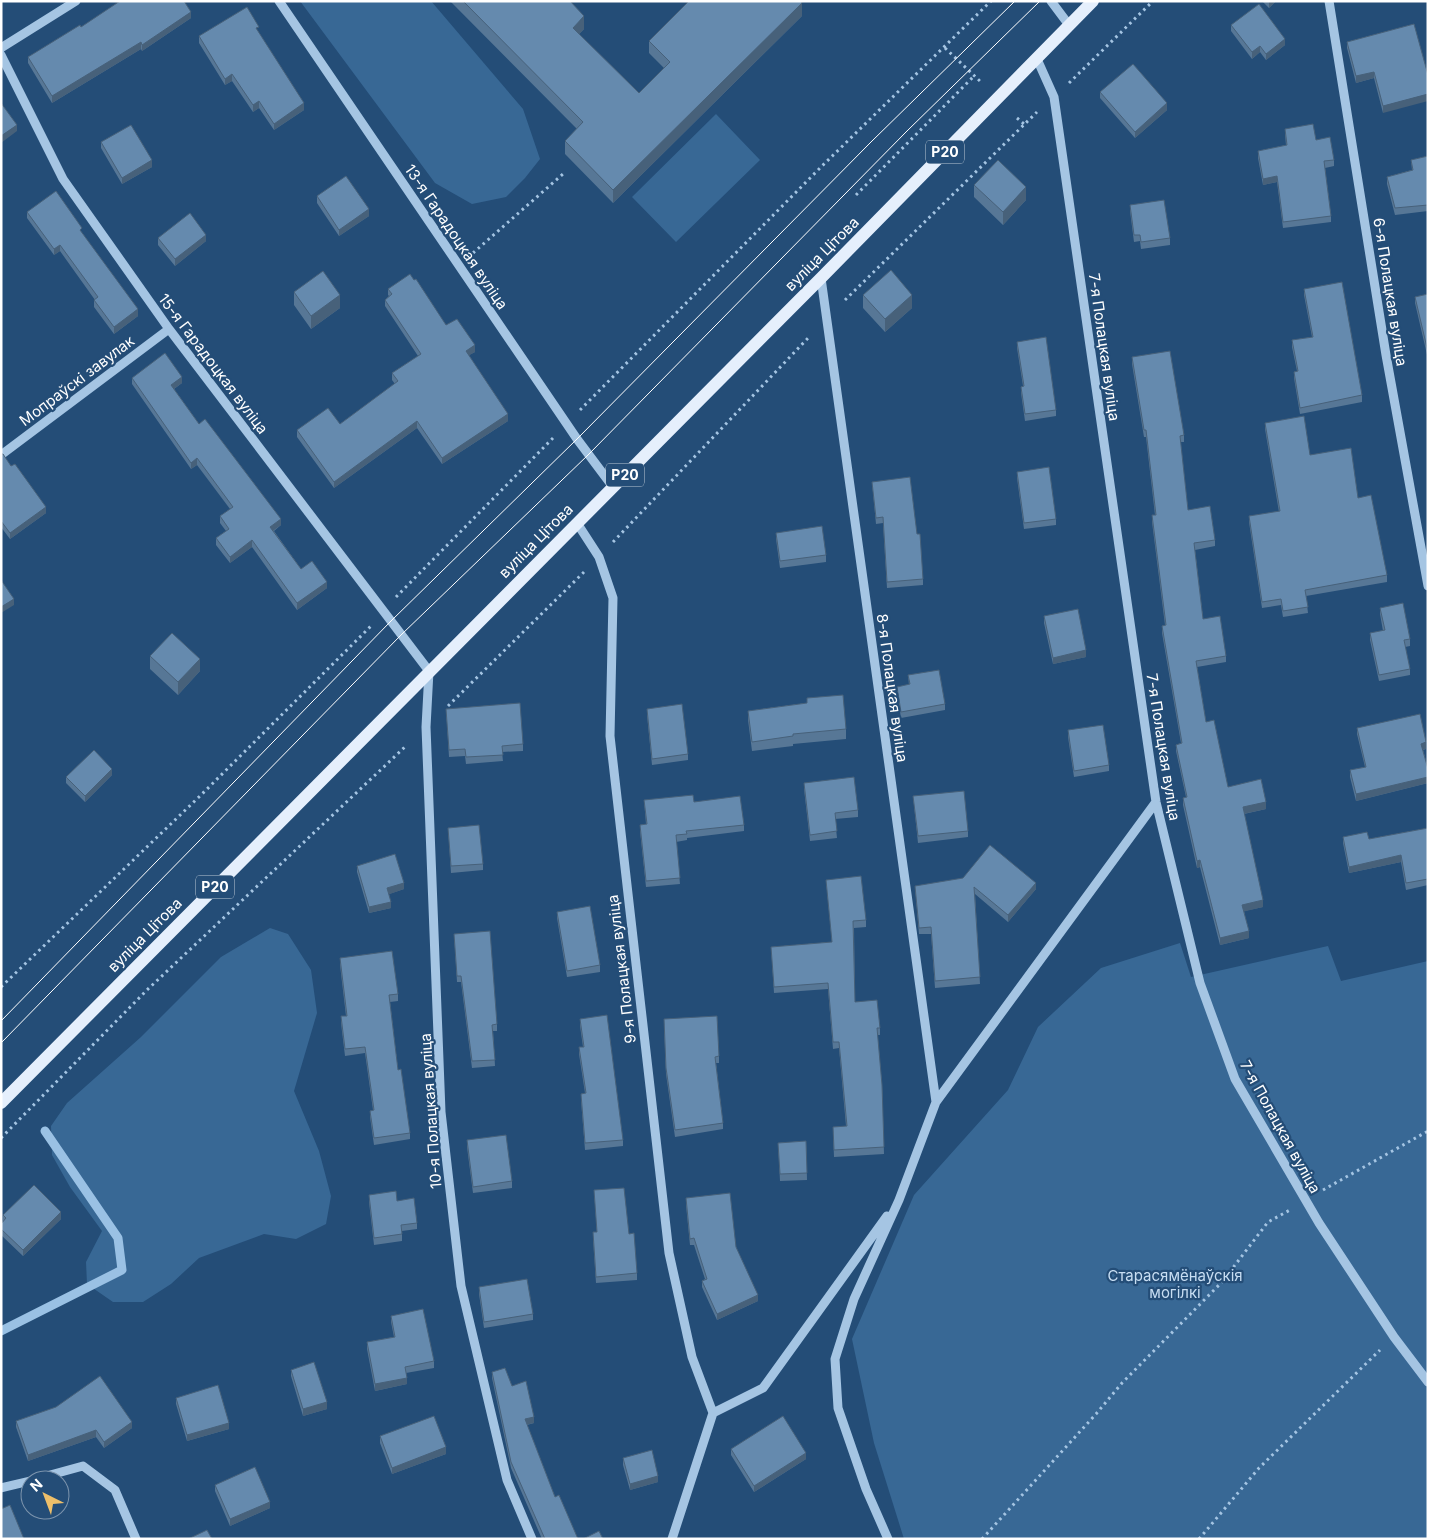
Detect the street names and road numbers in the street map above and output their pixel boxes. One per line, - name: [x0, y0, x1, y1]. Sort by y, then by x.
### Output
- road number: Р20: [926, 140, 964, 163]
- street label: 13-я Гарадоцкая вуліца: [401, 161, 512, 313]
- street label: вуліца Цітова: [781, 213, 863, 295]
- street label: 6-я Полацкая вуліца: [1369, 216, 1412, 367]
- street label: 7-я Полацкая вуліца: [1085, 272, 1124, 422]
- street label: 15-я Гарадоцкая вуліца: [154, 290, 272, 438]
- street label: Мопраўскі завулак: [16, 331, 138, 430]
- road number: Р20: [606, 464, 644, 486]
- street label: вуліца Цітова: [495, 500, 577, 582]
- street label: 8-я Полацкая вуліца: [873, 612, 912, 763]
- street label: 7-я Полацкая вуліца: [1142, 672, 1185, 822]
- road number: Р20: [196, 876, 234, 899]
- street label: вуліца Цітова: [104, 894, 186, 976]
- street label: 9-я Полацкая вуліца: [603, 894, 640, 1045]
- street label: 10-я Полацкая вуліца: [416, 1033, 445, 1190]
- street label: 7-я Полацкая вуліца: [1236, 1057, 1325, 1197]

